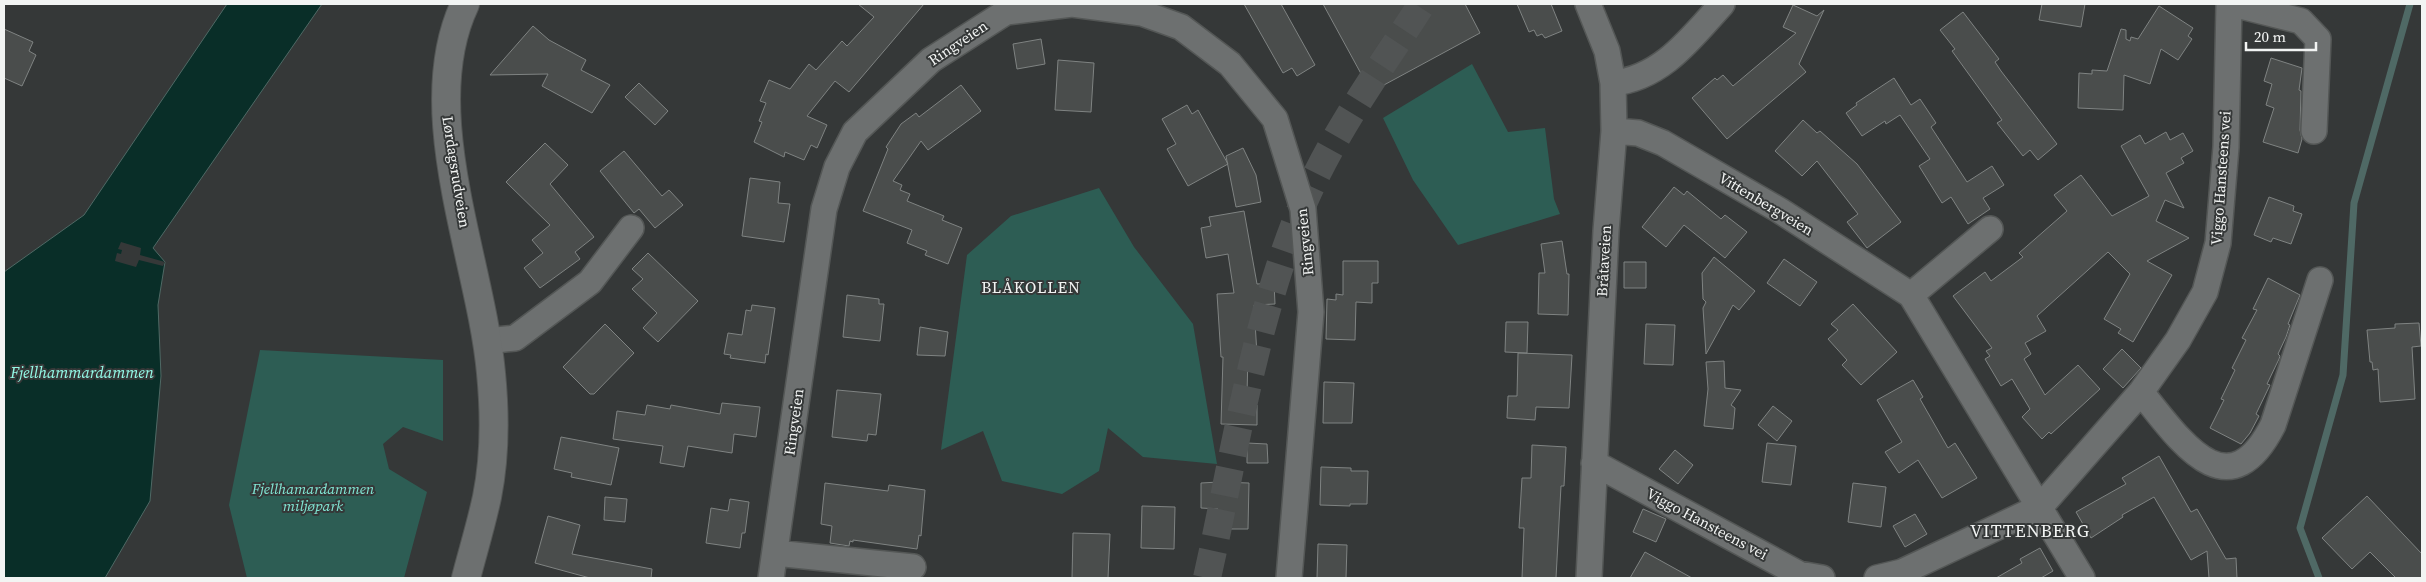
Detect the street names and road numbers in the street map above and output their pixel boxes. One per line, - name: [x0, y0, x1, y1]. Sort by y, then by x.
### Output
- street label: Ringveien: [924, 15, 991, 70]
- street label: Viggo Hansteens vei: [2205, 110, 2236, 246]
- street label: Lørdagsrudveien: [437, 115, 476, 229]
- street label: Vittenbergveien: [1715, 167, 1818, 240]
- street label: Ringveien: [1291, 207, 1318, 277]
- street label: Bråtaveien: [1591, 225, 1616, 297]
- street label: Ringveien: [778, 387, 809, 457]
- street label: Viggo Hansteens vei: [1643, 483, 1772, 564]

